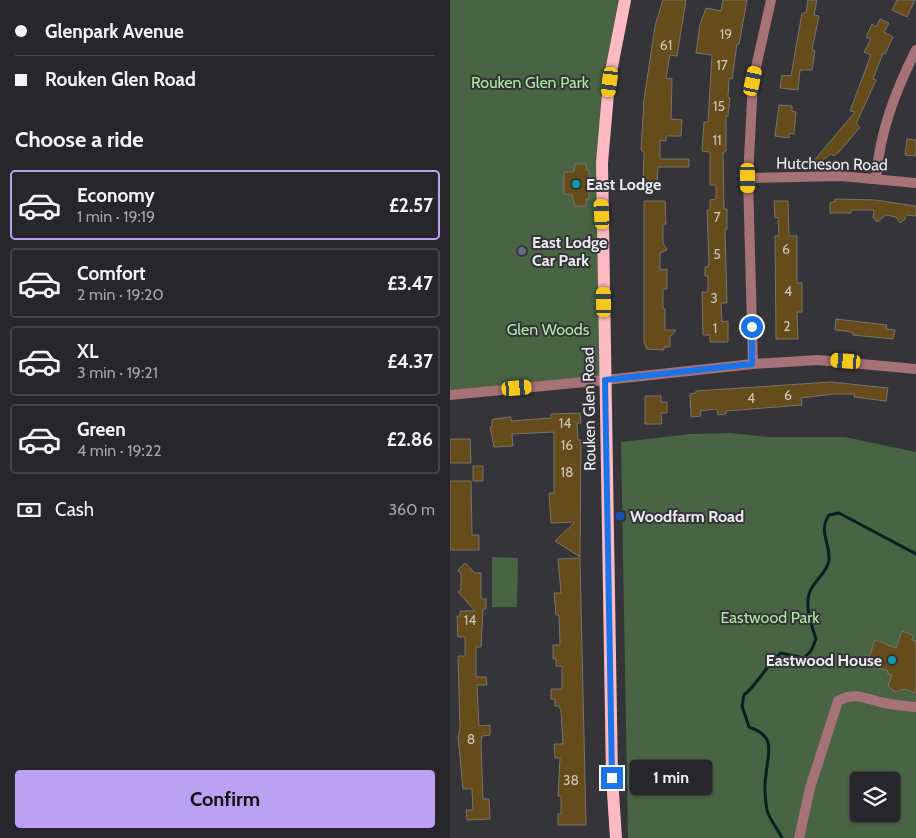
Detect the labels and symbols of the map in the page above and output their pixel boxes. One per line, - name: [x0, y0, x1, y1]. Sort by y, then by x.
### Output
- house number: 19: [720, 25, 732, 43]
- house number: 61: [660, 36, 672, 54]
- house number: 17: [716, 56, 728, 74]
- car: [742, 65, 763, 97]
- car: [600, 66, 619, 98]
- park label: Rouken Glen Park: [471, 73, 590, 92]
- house number: 15: [713, 97, 725, 115]
- house number: 11: [712, 131, 722, 149]
- street label: Hutcheson Road: [776, 154, 888, 174]
- car: [740, 163, 755, 193]
- place label: East Lodge: [586, 175, 661, 194]
- marker: East Lodge: [570, 178, 582, 190]
- car: [593, 199, 610, 229]
- house number: 7: [713, 208, 721, 226]
- place label: East Lodge Car Park: [532, 233, 607, 270]
- house number: 6: [782, 240, 790, 258]
- marker: East Lodge Car Park: [516, 245, 528, 257]
- house number: 5: [713, 245, 721, 263]
- house number: 4: [784, 282, 792, 300]
- car: [596, 287, 611, 317]
- house number: 3: [710, 289, 718, 307]
- route start: [741, 316, 763, 338]
- house number: 2: [783, 317, 791, 335]
- house number: 1: [713, 319, 717, 337]
- park label: Glen Woods: [507, 320, 590, 339]
- street label: Rouken Glen Road: [578, 347, 600, 471]
- car: [830, 352, 861, 370]
- car: [501, 379, 532, 397]
- house number: 6: [784, 386, 792, 404]
- house number: 4: [747, 389, 755, 407]
- house number: 14: [559, 414, 571, 432]
- house number: 16: [561, 436, 573, 454]
- house number: 18: [560, 463, 574, 481]
- place label: Woodfarm Road: [630, 507, 744, 526]
- marker: Woodfarm Road: [614, 510, 626, 522]
- park label: Eastwood Park: [721, 608, 820, 627]
- house number: 14: [464, 611, 476, 629]
- place label: Eastwood House: [766, 651, 882, 670]
- marker: Eastwood House: [886, 654, 898, 666]
- house number: 8: [467, 730, 475, 748]
- callout: 1 min: [630, 760, 712, 796]
- route end: [601, 767, 623, 789]
- house number: 38: [563, 771, 579, 789]

